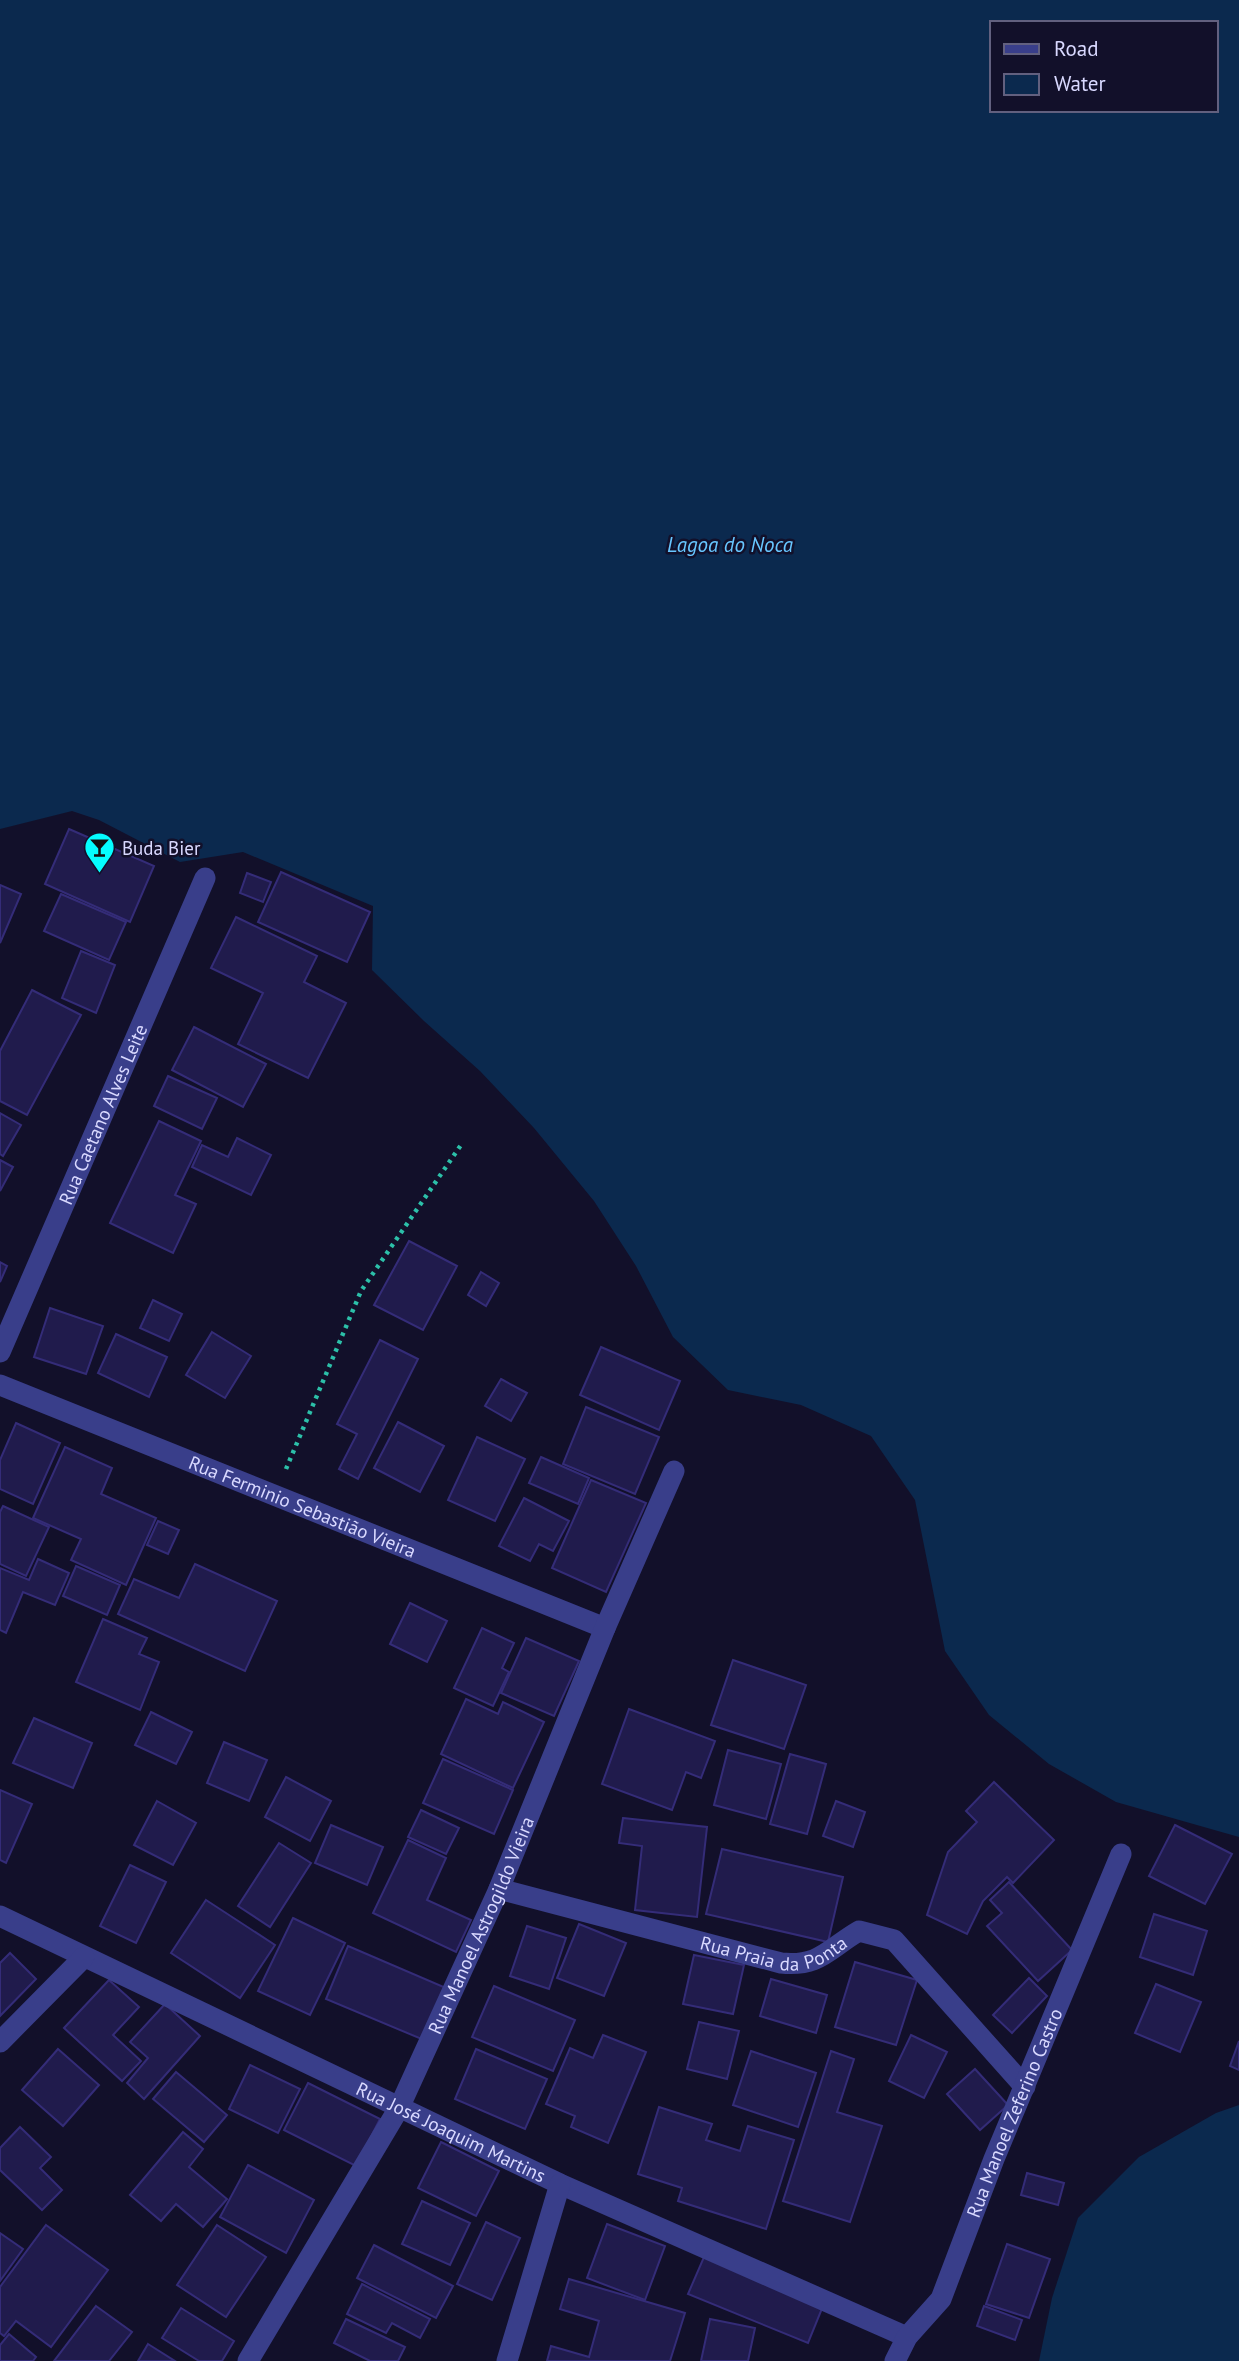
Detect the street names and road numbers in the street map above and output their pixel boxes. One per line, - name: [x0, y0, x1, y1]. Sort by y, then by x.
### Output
- street label: Rua Caetano Alves Leite: [53, 1020, 152, 1208]
- street label: Rua Ferminio Sebastião Vieira: [185, 1450, 420, 1563]
- street label: Rua Manoel Astrogildo Vieira: [422, 1813, 539, 2038]
- street label: Rua Praia da Ponta: [695, 1923, 849, 1951]
- street label: Rua Manoel Zeferino Castro: [961, 2005, 1067, 2221]
- street label: Rua José Joaquim Martins: [352, 2076, 550, 2187]

